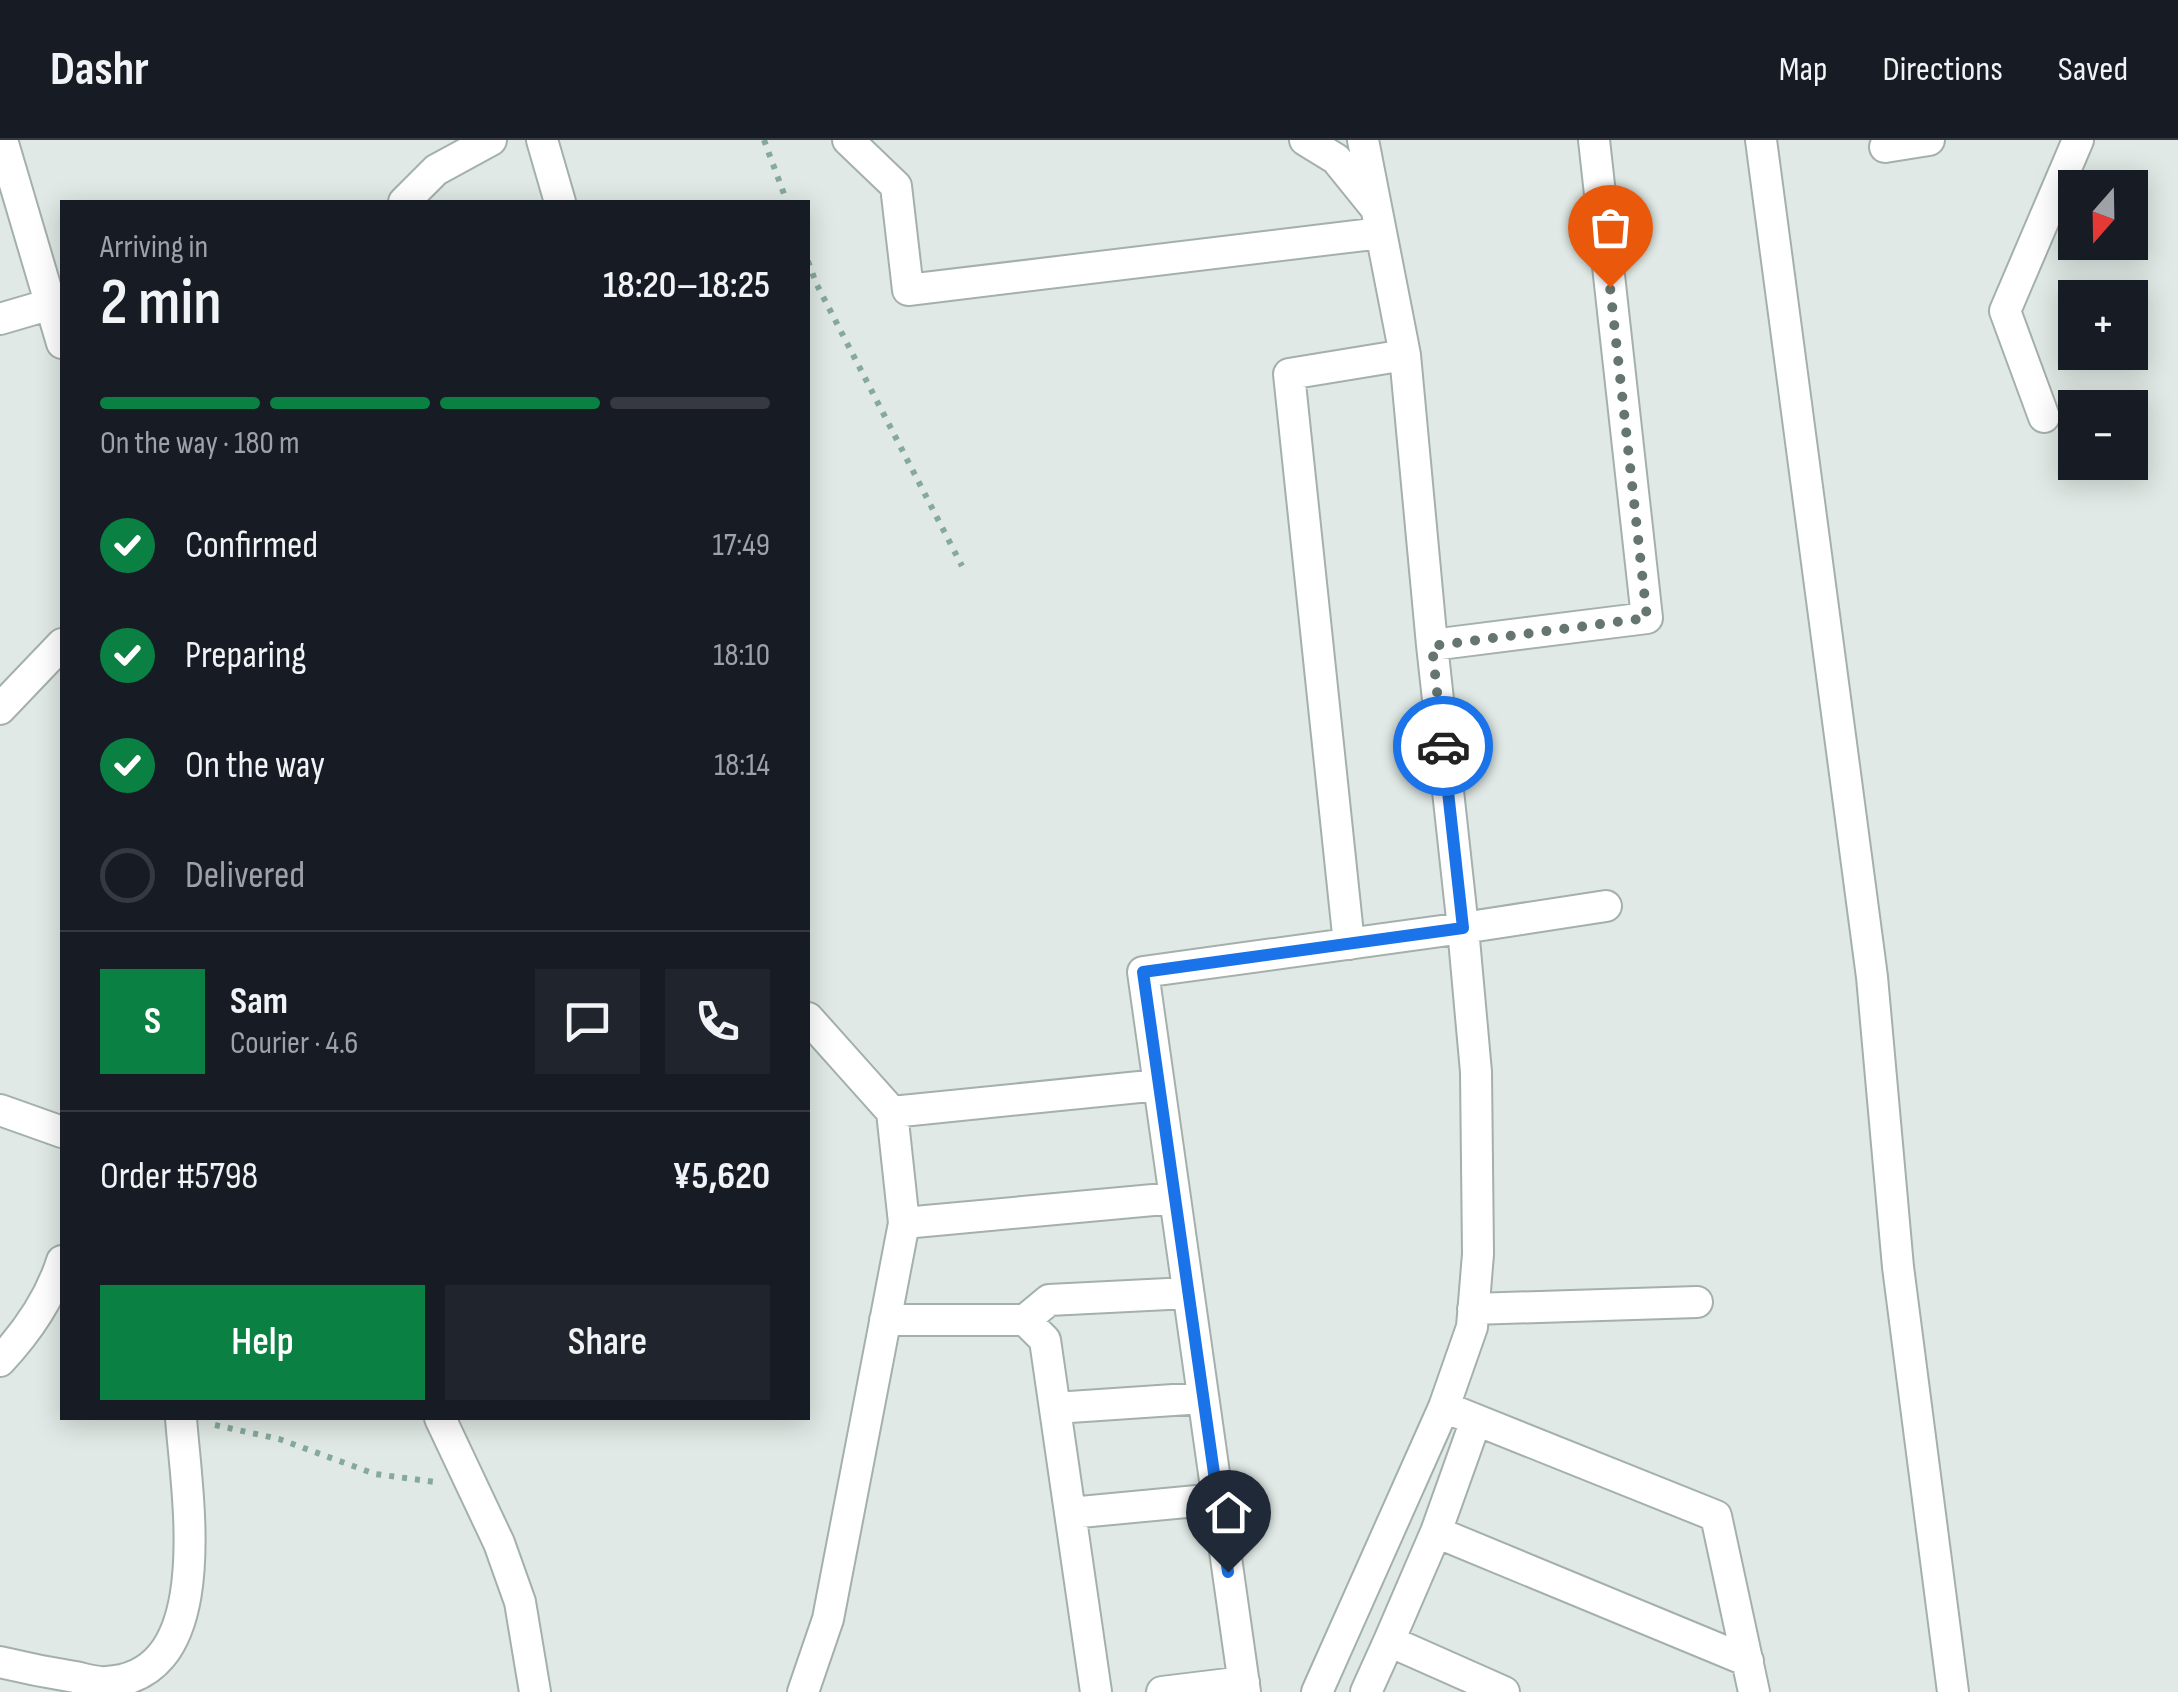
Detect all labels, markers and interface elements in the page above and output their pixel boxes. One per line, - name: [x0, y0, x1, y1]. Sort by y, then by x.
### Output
- text: Dashr: [50, 41, 149, 98]
- text: Map: [1779, 48, 1828, 91]
- text: Directions: [1883, 48, 2003, 91]
- text: Saved: [2058, 48, 2128, 91]
- north arrow: [2058, 170, 2148, 260]
- map controls: [2058, 170, 2148, 480]
- pin: [1568, 185, 1653, 288]
- icon: bag: [1583, 200, 1638, 255]
- text: Arriving in: [100, 228, 208, 267]
- text: 18:20–18:25: [603, 263, 770, 308]
- text: 2 min: [100, 265, 222, 343]
- button: +: [2058, 280, 2148, 370]
- button: −: [2058, 390, 2148, 480]
- text: On the way · 180 m: [100, 424, 299, 463]
- icon: check: [100, 518, 155, 573]
- text: Confirmed: [185, 523, 318, 568]
- text: 17:49: [713, 526, 770, 565]
- icon: check: [100, 628, 155, 683]
- text: Preparing: [185, 633, 306, 678]
- text: 18:10: [713, 636, 770, 675]
- courier: [1393, 696, 1493, 796]
- icon: car: [1416, 719, 1471, 774]
- icon: check: [100, 738, 155, 793]
- text: On the way: [185, 743, 325, 788]
- text: 18:14: [714, 746, 770, 785]
- text: Delivered: [185, 853, 305, 898]
- button: chat: [535, 969, 640, 1074]
- button: phone: [665, 969, 770, 1074]
- text: Sam: [230, 979, 288, 1024]
- text: S: [144, 999, 161, 1044]
- text: Courier · 4.6: [230, 1024, 358, 1063]
- text: Order #5798: [100, 1154, 258, 1199]
- text: ¥5,620: [672, 1154, 770, 1199]
- button: Help: [100, 1285, 425, 1400]
- button: Share: [445, 1285, 770, 1400]
- pin: [1186, 1470, 1271, 1573]
- icon: home: [1201, 1485, 1256, 1540]

